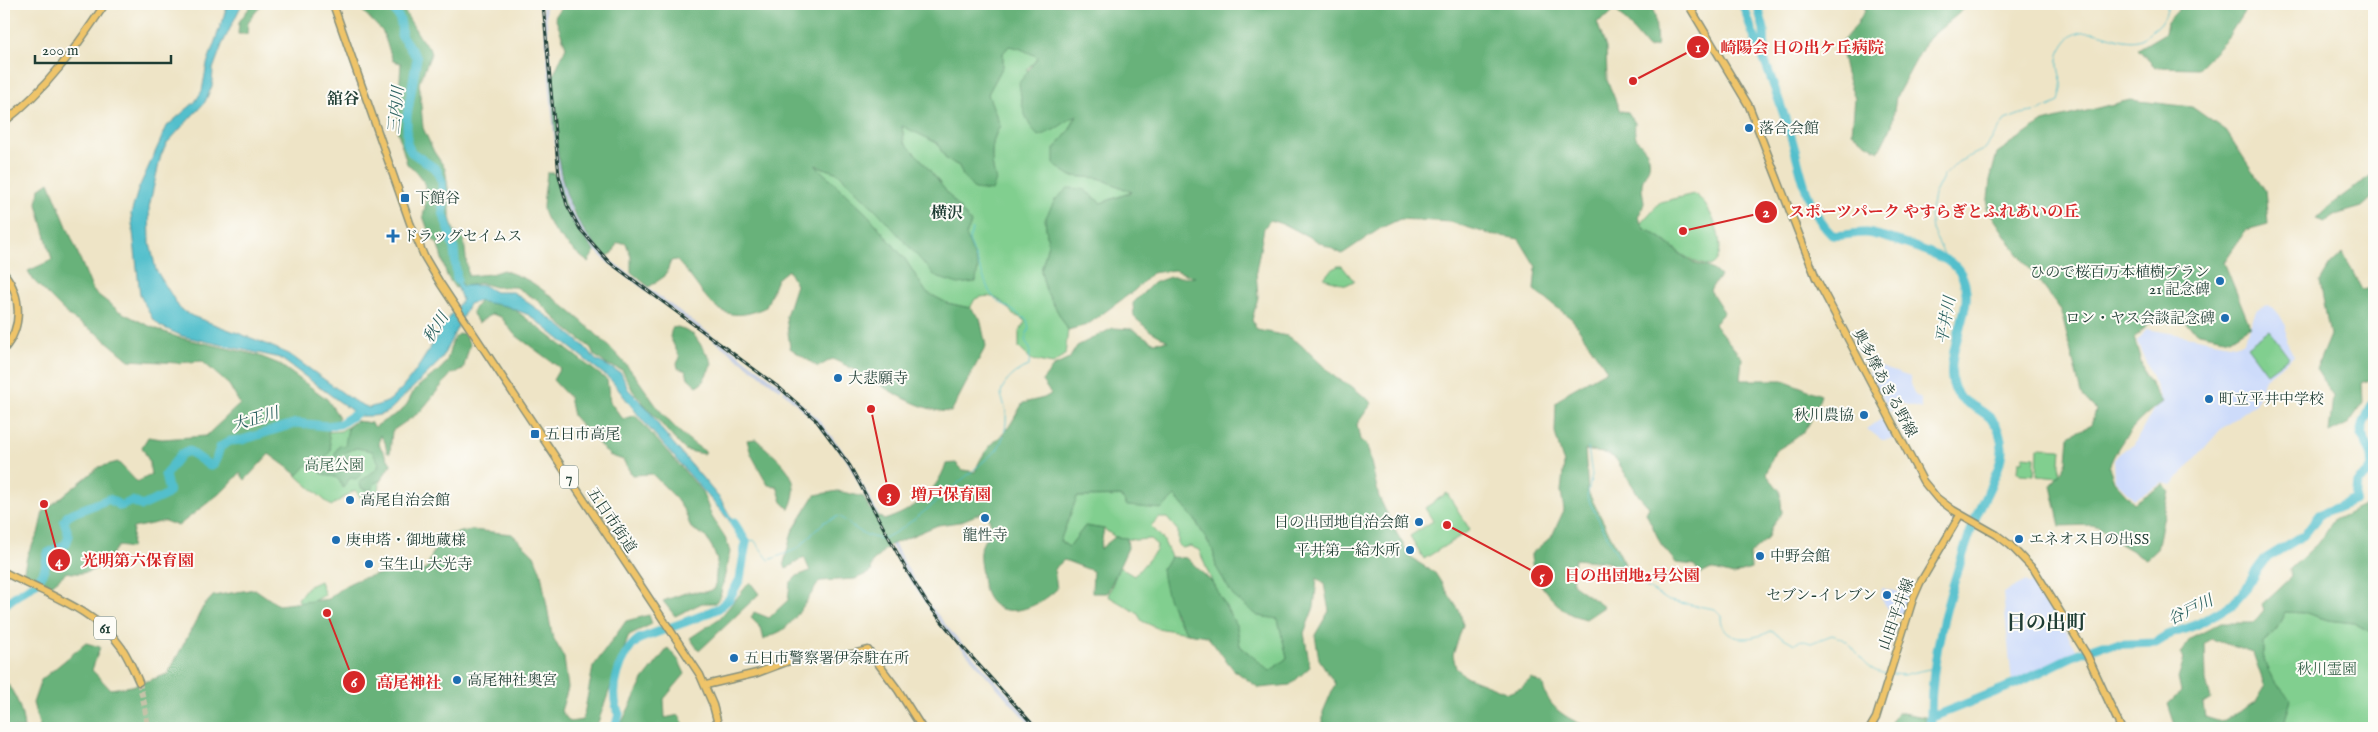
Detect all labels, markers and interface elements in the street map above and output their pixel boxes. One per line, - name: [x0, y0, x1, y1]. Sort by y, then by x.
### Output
- scale bar: [35, 32, 171, 64]
- callout: 崎陽会 日の出ケ丘病院: [1686, 32, 1894, 63]
- text: 1: [1695, 38, 1701, 57]
- text: 崎陽会 日の出ケ丘病院: [1720, 39, 1884, 59]
- text: 200 m: [42, 41, 79, 60]
- water label: 三内川: [385, 83, 410, 135]
- district label: 舘谷: [327, 90, 359, 110]
- place label: 落合会館: [1759, 119, 1819, 138]
- marker: 落合会館: [1743, 122, 1755, 134]
- place label: 下館谷: [415, 189, 460, 208]
- marker: 下館谷: [399, 192, 411, 204]
- callout: スポーツパーク やすらぎとふれあいの丘: [1753, 196, 2090, 227]
- text: 2: [1762, 203, 1770, 222]
- text: スポーツパーク やすらぎとふれあいの丘: [1789, 203, 2079, 223]
- district label: 横沢: [931, 204, 963, 224]
- place label: ドラッグセイムス: [403, 227, 522, 246]
- marker: ドラッグセイムス: [387, 230, 399, 242]
- place label: ひので桜百万本植樹プラン 21 記念碑: [2030, 263, 2210, 299]
- marker: ひので桜百万本植樹プラン 21 記念碑: [2214, 275, 2226, 287]
- water label: 平井川: [1933, 293, 1961, 346]
- water label: 秋川: [420, 308, 455, 347]
- place label: ロン・ヤス会談記念碑: [2065, 309, 2215, 328]
- marker: ロン・ヤス会談記念碑: [2219, 312, 2231, 324]
- street label: 奥多摩あきる野線: [1848, 326, 1921, 441]
- place label: 大悲願寺: [848, 369, 908, 388]
- marker: 大悲願寺: [832, 372, 844, 384]
- place label: 町立平井中学校: [2219, 390, 2324, 409]
- marker: 町立平井中学校: [2203, 393, 2215, 405]
- water label: 大正川: [230, 403, 283, 436]
- place label: 秋川農協: [1794, 406, 1854, 425]
- marker: 秋川農協: [1858, 409, 1870, 421]
- place label: 五日市高尾: [545, 425, 620, 444]
- marker: 五日市高尾: [529, 428, 541, 440]
- park label: 高尾公園: [304, 456, 364, 475]
- road number: 7: [560, 466, 578, 488]
- callout: 増戸保育園: [876, 479, 1001, 510]
- street label: 五日市街道: [583, 484, 640, 557]
- text: 3: [886, 486, 892, 505]
- text: 増戸保育園: [911, 486, 991, 506]
- place label: 高尾自治会館: [360, 491, 450, 510]
- marker: 高尾自治会館: [344, 494, 356, 506]
- marker: 龍性寺: [979, 512, 991, 524]
- place label: 日の出団地自治会館: [1274, 513, 1409, 532]
- marker: 日の出団地自治会館: [1413, 516, 1425, 528]
- place label: 龍性寺: [962, 526, 1008, 545]
- place label: エネオス日の出SS: [2029, 530, 2149, 549]
- place label: 庚申塔・御地蔵様: [346, 531, 466, 550]
- marker: エネオス日の出SS: [2013, 533, 2025, 545]
- marker: 庚申塔・御地蔵様: [330, 534, 342, 546]
- place label: 平井第一給水所: [1295, 541, 1400, 560]
- marker: 平井第一給水所: [1404, 544, 1416, 556]
- callout: 光明第六保育園: [47, 545, 204, 576]
- place label: 中野会館: [1770, 547, 1830, 566]
- marker: 中野会館: [1754, 550, 1766, 562]
- text: 4: [55, 552, 63, 571]
- text: 光明第六保育園: [82, 552, 194, 572]
- place label: 宝生山 大光寺: [379, 555, 472, 574]
- marker: 宝生山 大光寺: [363, 558, 375, 570]
- callout: 日の出団地2号公園: [1529, 560, 1710, 591]
- text: 5: [1539, 567, 1545, 586]
- text: 日の出団地2号公園: [1564, 567, 1700, 587]
- street label: 山田平井線: [1875, 576, 1918, 653]
- place label: セブン-イレブン: [1766, 586, 1877, 605]
- marker: セブン-イレブン: [1881, 589, 1893, 601]
- water label: 谷戸川: [2165, 590, 2219, 630]
- district label: 日の出町: [2006, 611, 2087, 636]
- road number: 61: [94, 616, 116, 640]
- place label: 五日市警察署伊奈駐在所: [744, 649, 909, 668]
- marker: 五日市警察署伊奈駐在所: [728, 652, 740, 664]
- park label: 秋川霊園: [2297, 660, 2357, 679]
- callout: 高尾神社: [342, 667, 451, 698]
- place label: 高尾神社奥宮: [467, 671, 557, 690]
- text: 6: [351, 673, 358, 692]
- text: 高尾神社: [377, 674, 441, 694]
- marker: 高尾神社奥宮: [451, 674, 463, 686]

